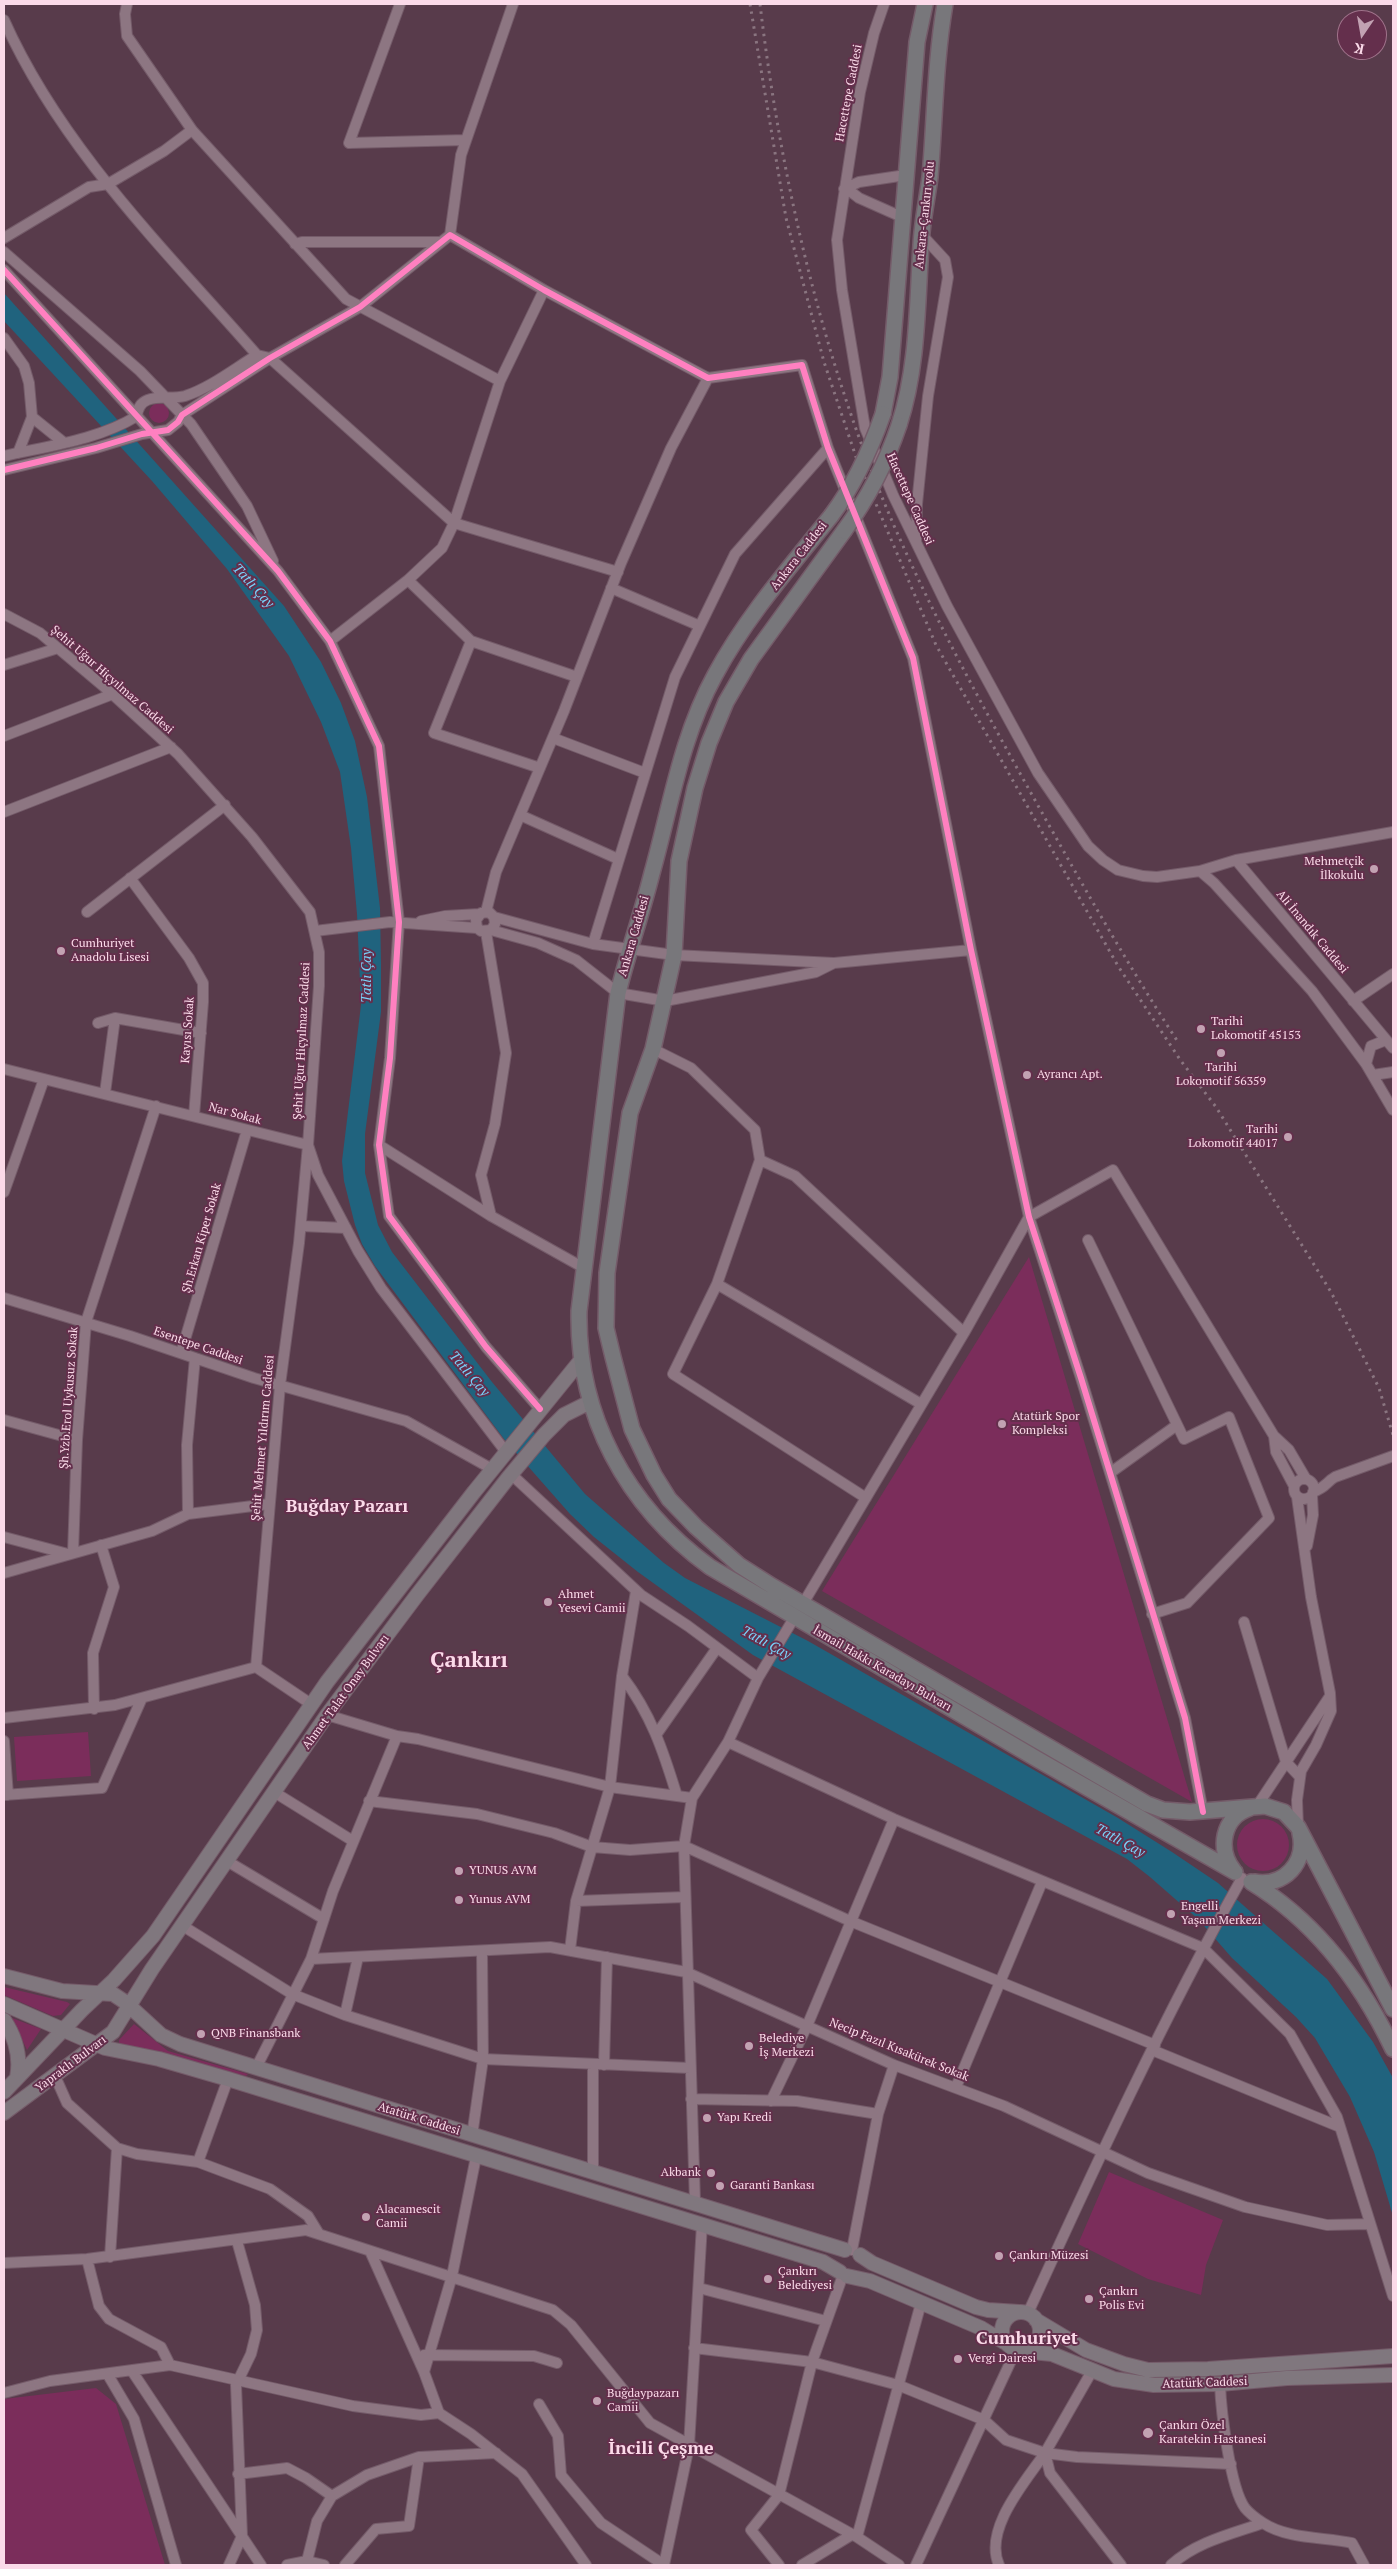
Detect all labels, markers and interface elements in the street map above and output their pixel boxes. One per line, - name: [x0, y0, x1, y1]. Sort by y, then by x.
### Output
- north arrow: [1337, 10, 1387, 60]
- text: K: [1352, 39, 1366, 60]
- street label: Hacettepe Caddesi: [833, 43, 865, 143]
- street label: Ankara-Çankırı yolu: [912, 160, 938, 270]
- street label: Hacettepe Caddesi: [883, 451, 937, 547]
- street label: Ankara Caddesi: [768, 519, 830, 593]
- water label: Tatlı Çay: [229, 560, 277, 612]
- street label: Şehit Uğur Hiçyılmaz Caddesi: [48, 623, 176, 737]
- place label: Mehmetçik İlkokulu: [1304, 855, 1364, 883]
- marker: Mehmetçik İlkokulu: [1368, 863, 1380, 875]
- street label: Ali İnandık Caddesi: [1273, 887, 1351, 977]
- street label: Ankara Caddesi: [616, 894, 652, 978]
- place label: Cumhuriyet Anadolu Lisesi: [71, 937, 149, 965]
- marker: Cumhuriyet Anadolu Lisesi: [55, 945, 67, 957]
- water label: Tatlı Çay: [359, 949, 375, 1003]
- street label: Şehit Uğur Hiçyılmaz Caddesi: [291, 962, 313, 1120]
- street label: Kayısı Sokak: [178, 996, 198, 1064]
- place label: Tarihi Lokomotif 45153: [1211, 1015, 1301, 1043]
- marker: Tarihi Lokomotif 45153: [1195, 1023, 1207, 1035]
- marker: Tarihi Lokomotif 56359: [1215, 1047, 1227, 1059]
- place label: Tarihi Lokomotif 56359: [1176, 1061, 1266, 1089]
- place label: Ayrancı Apt.: [1037, 1068, 1103, 1082]
- marker: Ayrancı Apt.: [1021, 1069, 1033, 1081]
- street label: Nar Sokak: [207, 1100, 263, 1128]
- place label: Tarihi Lokomotif 44017: [1188, 1123, 1278, 1151]
- marker: Tarihi Lokomotif 44017: [1282, 1131, 1294, 1143]
- street label: Şh.Erkan Kiper Sokak: [179, 1181, 225, 1295]
- street label: Esentepe Caddesi: [151, 1324, 245, 1368]
- street label: Şh.Yzb.Erol Uykusuz Sokak: [57, 1326, 81, 1470]
- water label: Tatlı Çay: [445, 1348, 493, 1400]
- street label: Şehit Mehmet Yıldırım Caddesi: [249, 1354, 277, 1522]
- place label: Atatürk Spor Kompleksi: [1012, 1410, 1080, 1438]
- marker: Atatürk Spor Kompleksi: [996, 1418, 1008, 1430]
- district label: Buğday Pazarı: [286, 1496, 408, 1518]
- place label: Ahmet Yesevi Camii: [558, 1588, 626, 1616]
- marker: Ahmet Yesevi Camii: [542, 1596, 554, 1608]
- water label: Tatlı Çay: [738, 1623, 794, 1663]
- street label: İsmail Hakkı Karadayı Bulvarı: [810, 1623, 954, 1715]
- street label: Ahmet Talat Onay Bulvarı: [299, 1632, 393, 1752]
- district label: Çankırı: [430, 1648, 508, 1674]
- water label: Tatlı Çay: [1092, 1821, 1148, 1861]
- place label: YUNUS AVM: [469, 1864, 537, 1878]
- marker: YUNUS AVM: [453, 1865, 465, 1877]
- place label: Yunus AVM: [469, 1893, 530, 1907]
- marker: Yunus AVM: [453, 1894, 465, 1906]
- place label: Engelli Yaşam Merkezi: [1181, 1900, 1261, 1928]
- marker: Engelli Yaşam Merkezi: [1165, 1908, 1177, 1920]
- street label: Necip Fazıl Kısakürek Sokak: [827, 2015, 971, 2085]
- place label: QNB Finansbank: [211, 2027, 301, 2041]
- marker: QNB Finansbank: [195, 2028, 207, 2040]
- place label: Belediye İş Merkezi: [759, 2032, 814, 2060]
- street label: Yapraklı Bulvarı: [33, 2033, 109, 2095]
- marker: Belediye İş Merkezi: [743, 2040, 755, 2052]
- street label: Atatürk Caddesi: [376, 2100, 462, 2138]
- place label: Yapı Kredi: [717, 2111, 772, 2125]
- marker: Yapı Kredi: [701, 2112, 713, 2124]
- place label: Akbank: [661, 2166, 701, 2180]
- marker: Akbank: [705, 2167, 717, 2179]
- place label: Garanti Bankası: [730, 2179, 815, 2193]
- marker: Garanti Bankası: [714, 2180, 726, 2192]
- place label: Alacamescit Camii: [376, 2203, 441, 2231]
- marker: Alacamescit Camii: [360, 2211, 372, 2223]
- place label: Çankırı Müzesi: [1009, 2249, 1089, 2263]
- marker: Çankırı Müzesi: [993, 2250, 1005, 2262]
- place label: Çankırı Belediyesi: [778, 2265, 832, 2293]
- marker: Çankırı Belediyesi: [762, 2273, 774, 2285]
- place label: Çankırı Polis Evi: [1099, 2285, 1144, 2313]
- marker: Çankırı Polis Evi: [1083, 2293, 1095, 2305]
- district label: Cumhuriyet: [976, 2328, 1078, 2350]
- place label: Vergi Dairesi: [968, 2352, 1036, 2366]
- marker: Vergi Dairesi: [952, 2353, 964, 2365]
- street label: Atatürk Caddesi: [1162, 2374, 1248, 2392]
- place label: Buğdaypazarı Camii: [607, 2387, 679, 2415]
- marker: Buğdaypazarı Camii: [591, 2395, 603, 2407]
- place label: Çankırı Özel Karatekin Hastanesi: [1159, 2419, 1266, 2447]
- marker: Çankırı Özel Karatekin Hastanesi: [1141, 2426, 1155, 2440]
- district label: İncili Çeşme: [608, 2438, 714, 2460]

